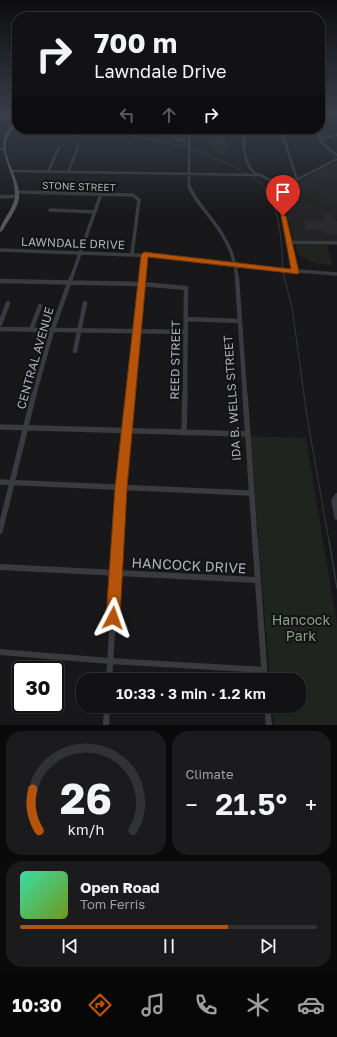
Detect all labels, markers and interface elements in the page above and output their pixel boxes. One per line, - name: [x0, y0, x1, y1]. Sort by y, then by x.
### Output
- text: 700 m: [94, 26, 177, 59]
- icon: right: [28, 28, 80, 80]
- text: Lawndale Drive: [94, 60, 226, 82]
- icon: left: [116, 104, 138, 126]
- icon: ahead: [158, 104, 180, 126]
- icon: right: [200, 104, 222, 126]
- pin: [266, 175, 300, 216]
- street label: STONE STREET: [42, 179, 116, 193]
- icon: arrive: [272, 181, 294, 203]
- street label: LAWNDALE DRIVE: [21, 234, 125, 252]
- street label: CENTRAL AVENUE: [13, 305, 57, 411]
- street label: REED STREET: [167, 320, 183, 400]
- street label: IDA B. WELLS STREET: [220, 334, 244, 461]
- street label: HANCOCK DRIVE: [131, 554, 247, 576]
- position arrow: [92, 597, 134, 639]
- park label: Hancock Park: [272, 611, 330, 644]
- speed limit sign: 30: [12, 661, 64, 713]
- text: 10:33 · 3 min · 1.2 km: [116, 684, 266, 702]
- text: Climate: [186, 766, 233, 782]
- text: 26: [60, 773, 112, 823]
- text: 21.5°: [215, 786, 287, 822]
- text: −: [186, 791, 198, 818]
- text: +: [305, 791, 317, 818]
- text: km/h: [68, 821, 104, 838]
- text: Open Road: [80, 878, 160, 896]
- text: Tom Ferris: [80, 896, 145, 912]
- icon: previous: [59, 935, 81, 957]
- icon: pause: [158, 935, 180, 957]
- icon: next: [257, 935, 279, 957]
- icon: directions: [86, 991, 114, 1019]
- icon: music: [139, 991, 167, 1019]
- icon: phone: [192, 991, 220, 1019]
- icon: climate: [244, 991, 272, 1019]
- icon: car: [297, 991, 325, 1019]
- text: 10:30: [12, 994, 62, 1016]

